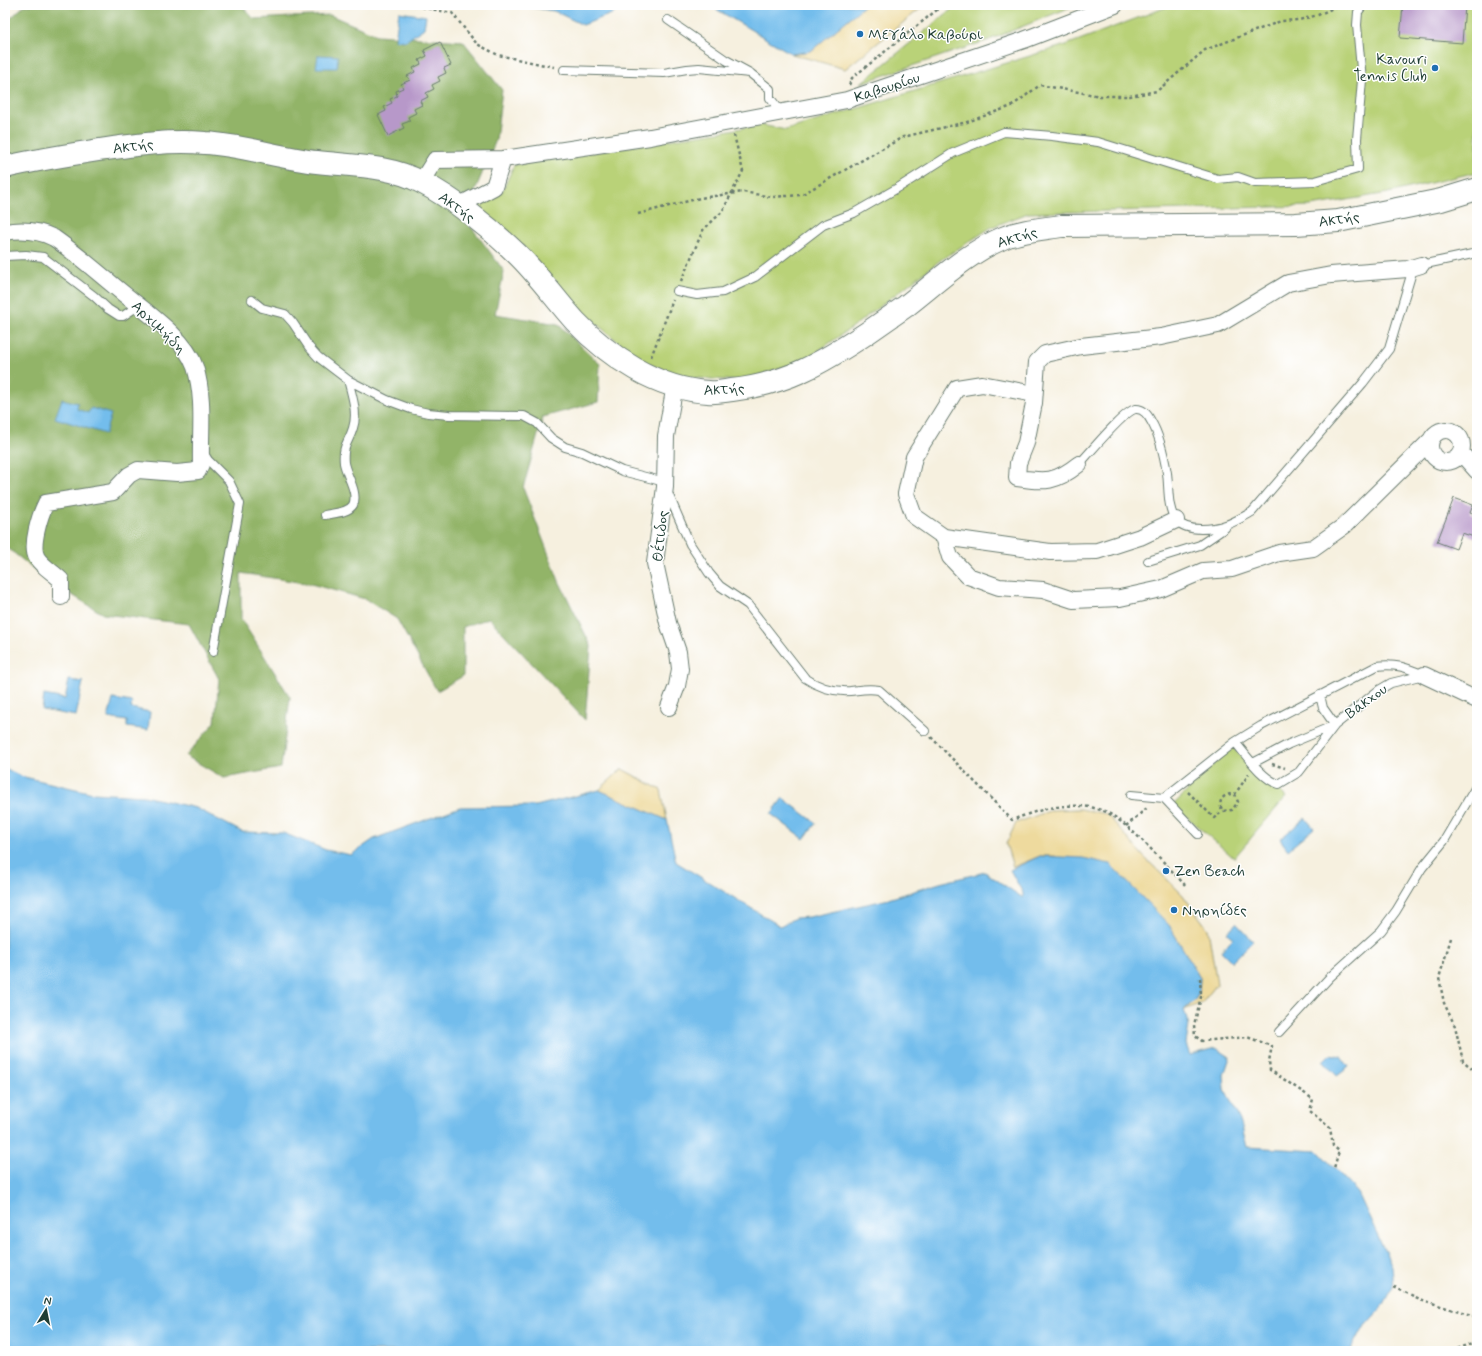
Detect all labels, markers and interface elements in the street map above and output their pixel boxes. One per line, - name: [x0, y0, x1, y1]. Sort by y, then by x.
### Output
- place label: Μεγάλο Καβούρι: [868, 25, 983, 45]
- marker: Μεγάλο Καβούρι: [855, 29, 865, 39]
- place label: Kavouri Tennis Club: [1354, 50, 1427, 87]
- marker: Kavouri Tennis Club: [1430, 63, 1440, 73]
- street label: Καβουρίου: [852, 68, 923, 108]
- street label: Ακτής: [112, 135, 155, 159]
- street label: Ακτής: [434, 188, 479, 228]
- street label: Ακτής: [1317, 207, 1361, 233]
- street label: Ακτής: [995, 222, 1040, 254]
- street label: Αρχιμήδη: [127, 297, 190, 359]
- street label: Ακτής: [703, 379, 746, 401]
- street label: Θέτιδος: [648, 509, 674, 563]
- street label: Βάκχου: [1342, 680, 1392, 724]
- place label: Zen Beach: [1174, 862, 1245, 882]
- marker: Zen Beach: [1161, 866, 1171, 876]
- place label: Νηρηίδες: [1182, 901, 1247, 921]
- marker: Νηρηίδες: [1169, 905, 1179, 915]
- north arrow: [26, 1290, 66, 1330]
- text: N: [43, 1294, 52, 1309]

